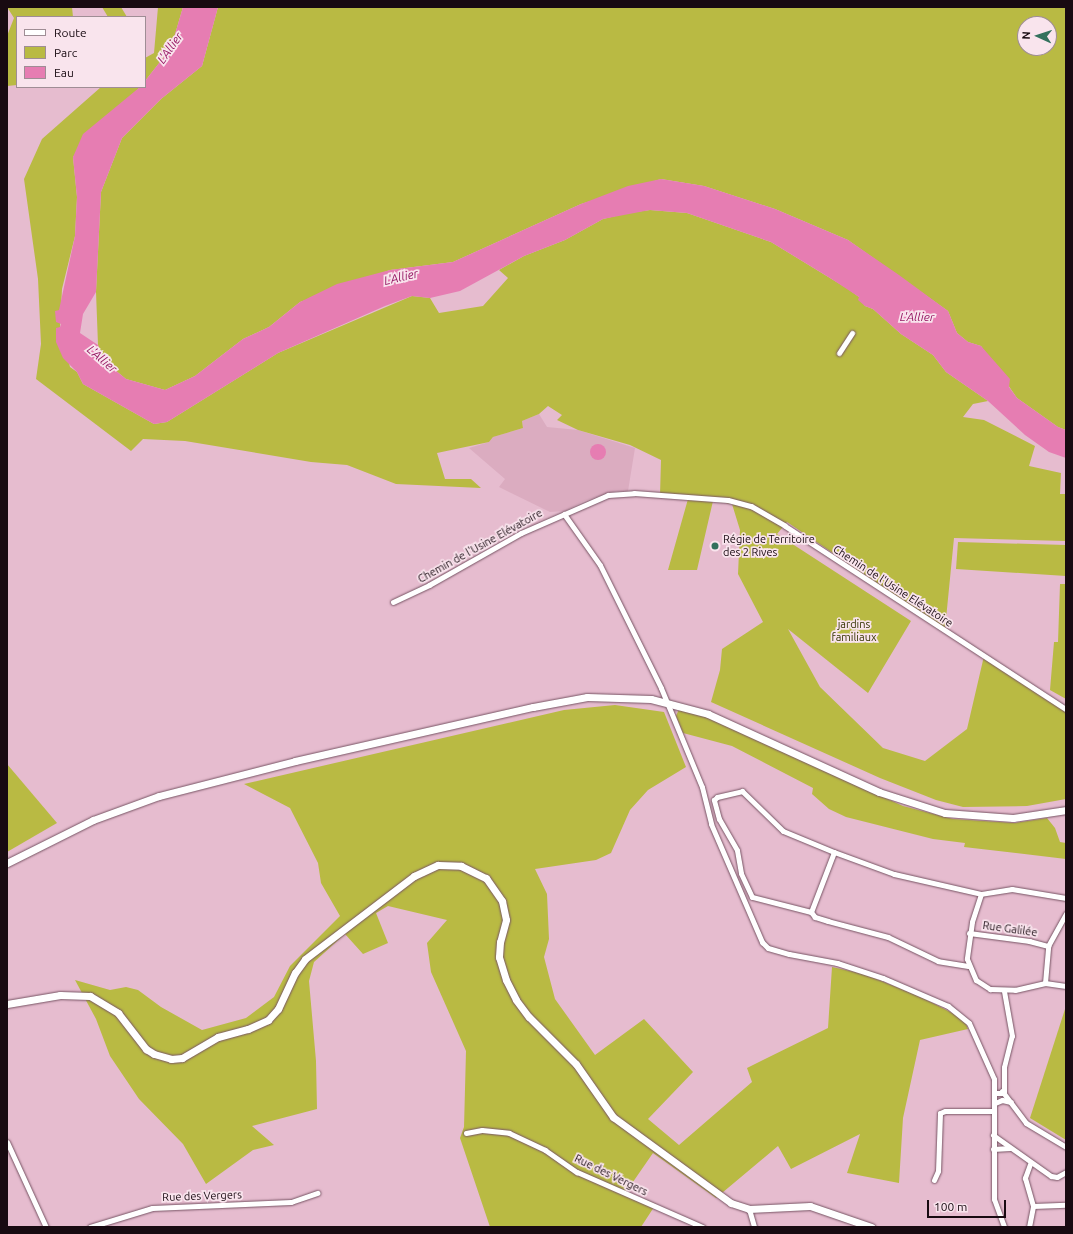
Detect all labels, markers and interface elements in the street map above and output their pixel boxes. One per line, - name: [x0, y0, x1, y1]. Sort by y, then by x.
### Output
- legend: [16, 16, 146, 88]
- north arrow: [1017, 16, 1057, 56]
- text: Route: [54, 26, 87, 39]
- water label: L'Allier: [154, 30, 186, 66]
- text: N: [1020, 31, 1032, 40]
- text: Parc: [54, 46, 77, 59]
- text: Eau: [54, 66, 74, 79]
- water label: L'Allier: [382, 266, 420, 288]
- water label: L'Allier: [900, 310, 934, 324]
- water label: L'Allier: [84, 342, 120, 376]
- street label: Chemin de l'Usine Elévatoire: [415, 506, 545, 586]
- place label: Régie de Territoire des 2 Rives: [723, 533, 815, 559]
- marker: Régie de Territoire des 2 Rives: [710, 541, 720, 551]
- street label: Chemin de l'Usine Elévatoire: [831, 542, 955, 630]
- park label: jardins familiaux: [831, 618, 877, 644]
- street label: Rue Galilée: [982, 919, 1038, 939]
- street label: Rue des Vergers: [572, 1152, 650, 1198]
- street label: Rue des Vergers: [162, 1188, 242, 1204]
- scale bar: [929, 1192, 1008, 1218]
- text: 100 m: [934, 1200, 967, 1213]

